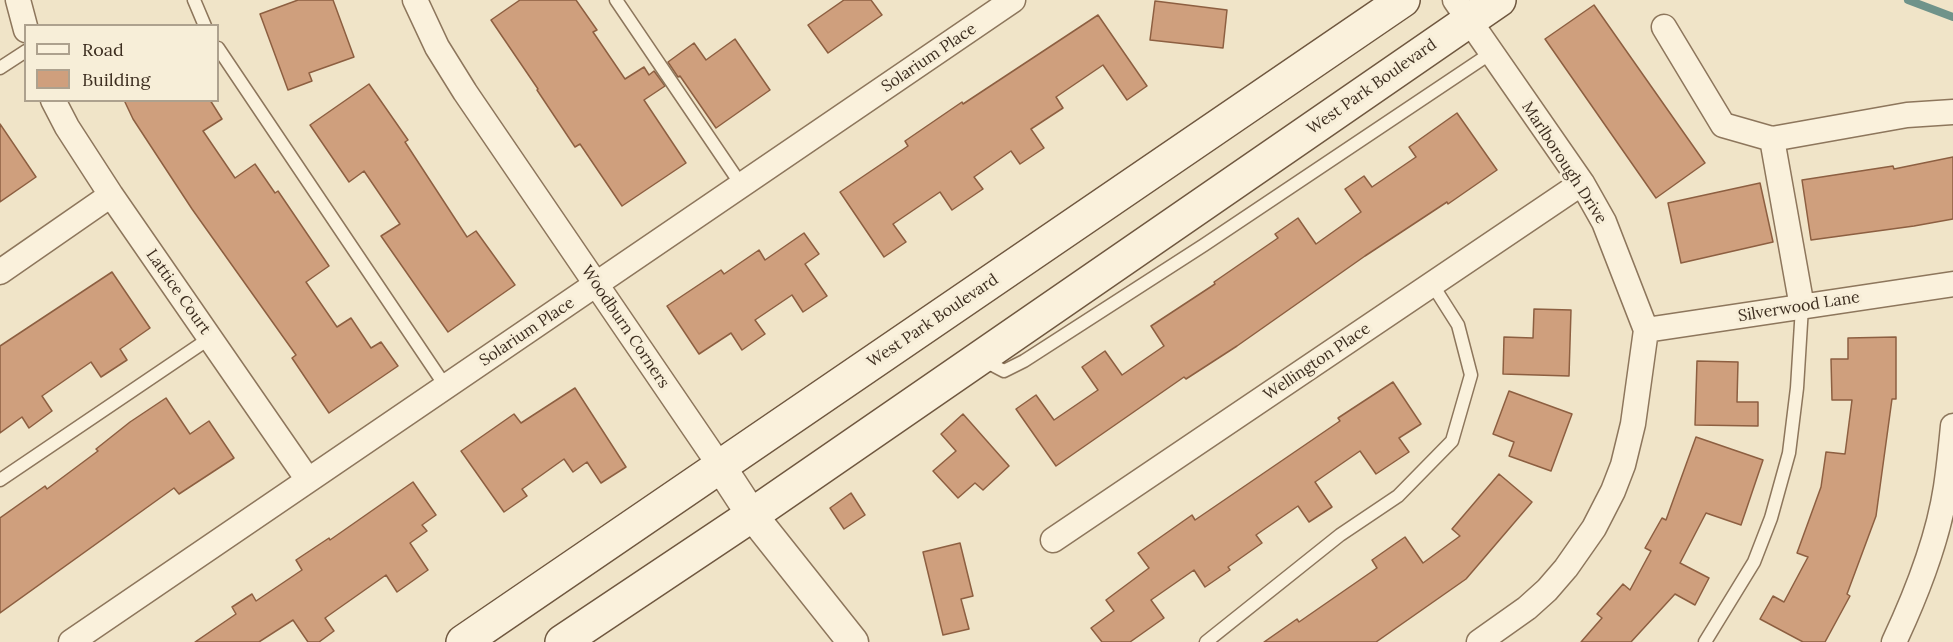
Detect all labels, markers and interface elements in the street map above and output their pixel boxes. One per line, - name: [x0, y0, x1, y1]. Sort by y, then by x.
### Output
- street label: Solarium Place: [878, 19, 980, 97]
- legend: [24, 24, 219, 102]
- street label: West Park Boulevard: [1304, 35, 1440, 139]
- text: Road: [82, 38, 124, 61]
- text: Building: [82, 68, 150, 91]
- street label: Marlborough Drive: [1517, 98, 1611, 228]
- street label: Lattice Court: [142, 246, 214, 338]
- street label: Woodburn Corners: [577, 262, 673, 392]
- street label: West Park Boulevard: [864, 270, 1002, 372]
- street label: Silverwood Lane: [1737, 288, 1861, 326]
- street label: Solarium Place: [476, 293, 578, 371]
- street label: Wellington Place: [1260, 319, 1374, 405]

